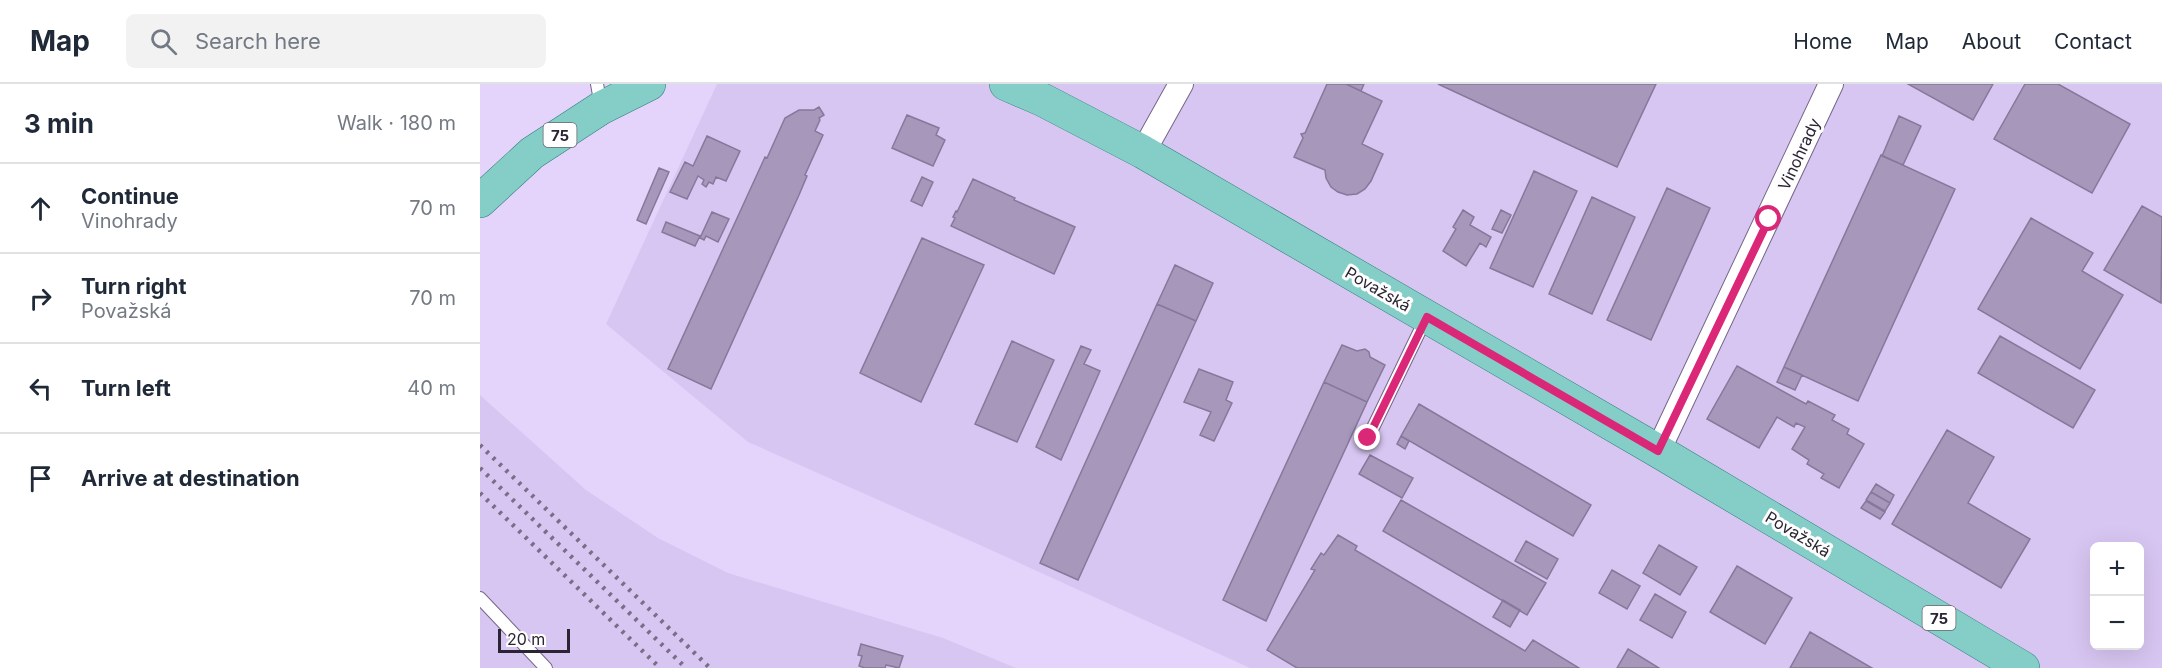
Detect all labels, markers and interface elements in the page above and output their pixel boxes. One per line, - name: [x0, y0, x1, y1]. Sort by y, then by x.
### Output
- search box: [126, 14, 546, 68]
- text: Map: [30, 24, 90, 58]
- icon: search: [147, 25, 180, 58]
- text: Search here: [195, 28, 321, 54]
- text: Home: [1793, 29, 1852, 54]
- text: Map: [1885, 29, 1929, 54]
- text: About: [1962, 29, 2021, 54]
- text: Contact: [2054, 29, 2132, 54]
- text: 3 min: [24, 108, 94, 139]
- text: Walk · 180 m: [337, 111, 456, 135]
- street label: Vinohrady: [1774, 115, 1824, 193]
- road number: 75: [544, 123, 577, 147]
- text: Continue: [81, 183, 179, 209]
- icon: ahead: [24, 192, 57, 225]
- text: 70 m: [409, 196, 456, 220]
- route start: [1755, 205, 1781, 231]
- text: Vinohrady: [81, 209, 178, 233]
- street label: Považská: [1342, 262, 1414, 316]
- text: Turn right: [81, 273, 187, 299]
- icon: right: [24, 282, 57, 315]
- text: 70 m: [409, 286, 456, 310]
- text: Považská: [81, 299, 171, 323]
- icon: left: [24, 372, 57, 405]
- text: Turn left: [81, 375, 171, 401]
- text: 40 m: [407, 376, 456, 400]
- route end: [1354, 424, 1380, 450]
- icon: arrive: [24, 462, 57, 495]
- text: Arrive at destination: [81, 465, 300, 491]
- street label: Považská: [1762, 507, 1834, 561]
- map controls: [2090, 542, 2144, 650]
- button: +: [2090, 542, 2144, 596]
- button: −: [2090, 596, 2144, 650]
- road number: 75: [1922, 606, 1956, 630]
- scale bar: [498, 626, 570, 654]
- text: 20 m: [507, 629, 545, 649]

